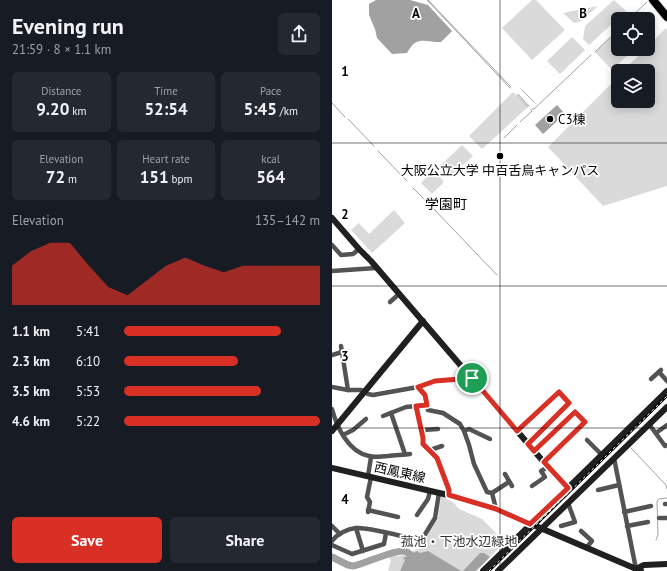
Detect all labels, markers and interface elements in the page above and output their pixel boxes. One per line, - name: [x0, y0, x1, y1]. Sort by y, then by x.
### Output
- text: A: [412, 5, 420, 22]
- text: B: [579, 5, 587, 22]
- text: Evening run: [12, 12, 124, 40]
- map controls: [611, 12, 655, 108]
- button: locate: [611, 12, 655, 56]
- button: share: [278, 13, 320, 55]
- text: 21:59 · 8 × 1.1 km: [12, 41, 111, 58]
- text: 1: [341, 63, 349, 80]
- button: layers: [611, 64, 655, 108]
- text: Distance: [41, 84, 81, 98]
- text: Time: [154, 84, 178, 98]
- text: Pace: [260, 84, 281, 98]
- text: 9.20: [36, 98, 69, 120]
- text: 52:54: [144, 98, 188, 120]
- text: 5:45: [243, 98, 277, 120]
- text: km: [69, 104, 86, 118]
- text: /km: [277, 104, 298, 118]
- place label: C3棟: [558, 111, 586, 128]
- marker: C3棟: [545, 114, 555, 124]
- marker: 大阪公立大学 中百舌鳥キャンパス: [495, 151, 505, 161]
- text: Elevation: [39, 152, 83, 166]
- text: Heart rate: [142, 152, 190, 166]
- text: kcal: [261, 152, 280, 166]
- place label: 大阪公立大学 中百舌鳥キャンパス: [401, 162, 599, 179]
- text: 72: [46, 166, 65, 188]
- text: 151: [140, 166, 169, 188]
- text: 564: [256, 166, 285, 188]
- text: m: [65, 172, 77, 186]
- text: bpm: [169, 172, 192, 186]
- district label: 学園町: [425, 195, 467, 213]
- text: 2: [341, 206, 349, 223]
- text: Elevation: [12, 212, 64, 229]
- text: 135–142 m: [255, 212, 320, 229]
- text: 1.1 km: [12, 323, 50, 340]
- text: 5:41: [76, 323, 100, 340]
- text: 3: [341, 348, 349, 365]
- text: 2.3 km: [12, 353, 50, 370]
- text: 6:10: [76, 353, 100, 370]
- pin: [455, 361, 489, 395]
- icon: arrive: [461, 367, 483, 389]
- text: 3.5 km: [12, 383, 50, 400]
- text: 5:53: [76, 383, 100, 400]
- text: 4.6 km: [12, 413, 50, 430]
- text: 5:22: [76, 413, 100, 430]
- street label: 西鳳東線: [373, 458, 427, 487]
- text: 4: [341, 491, 349, 508]
- button: Save: [12, 517, 162, 563]
- button: Share: [170, 517, 320, 563]
- park label: 菰池・下池水辺緑地: [400, 533, 518, 550]

